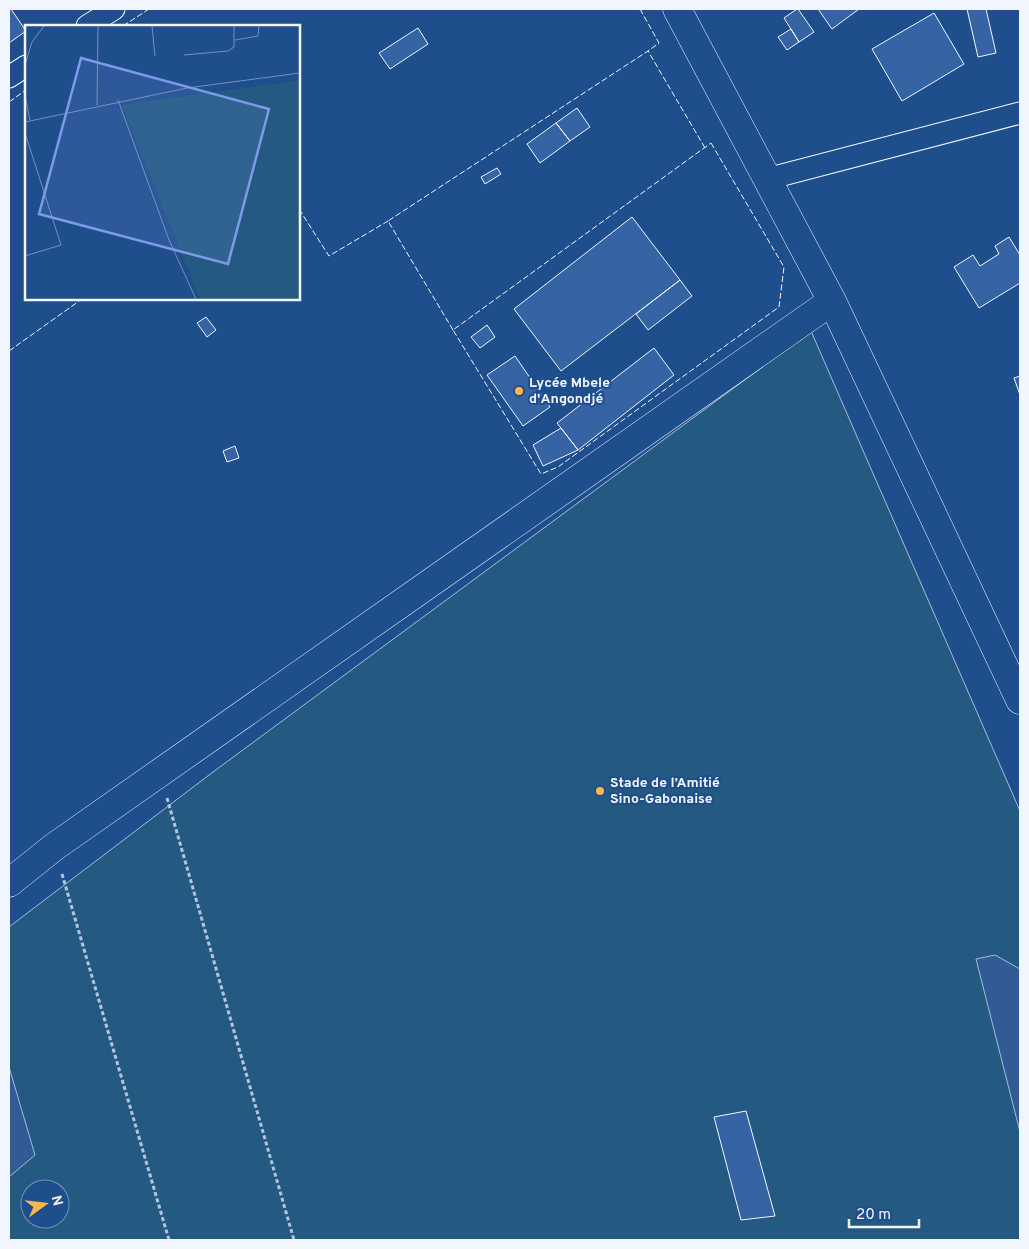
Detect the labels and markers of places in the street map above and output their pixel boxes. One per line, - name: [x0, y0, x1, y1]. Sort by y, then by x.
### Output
- place label: Lycée Mbele d'Angondjé: [529, 375, 610, 408]
- marker: Lycée Mbele d'Angondjé: [513, 385, 525, 397]
- place label: Stade de l’Amitié Sino-Gabonaise: [610, 775, 720, 808]
- marker: Stade de l’Amitié Sino-Gabonaise: [594, 785, 606, 797]

